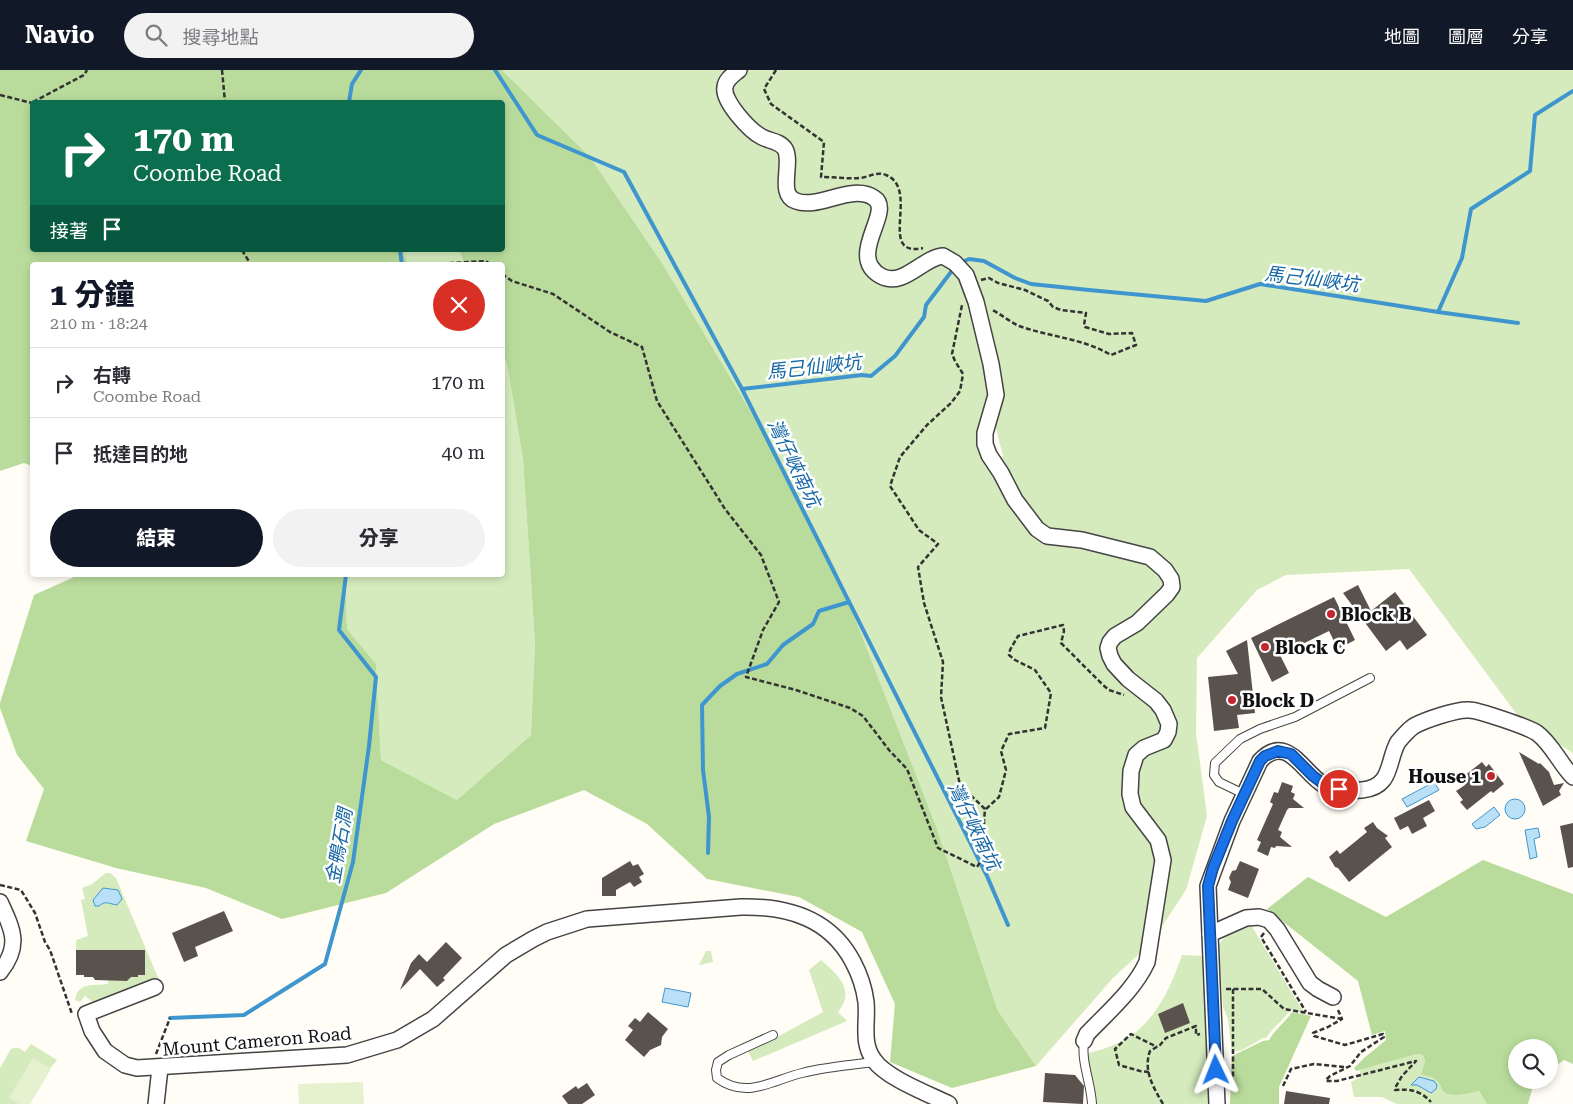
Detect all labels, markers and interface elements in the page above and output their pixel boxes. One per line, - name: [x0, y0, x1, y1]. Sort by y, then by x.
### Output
- search box: [124, 13, 474, 58]
- text: Navio: [25, 21, 94, 49]
- icon: search: [142, 21, 170, 49]
- text: 搜尋地點: [182, 26, 258, 49]
- text: 地圖: [1384, 26, 1420, 47]
- text: 圖層: [1448, 26, 1484, 47]
- text: 分享: [1512, 26, 1548, 47]
- text: 170 m: [133, 119, 234, 160]
- icon: right: [50, 120, 115, 185]
- text: Coombe Road: [133, 161, 282, 186]
- icon: arrive: [98, 215, 126, 243]
- text: 接著: [50, 220, 88, 243]
- water label: 馬己仙峽坑: [1263, 262, 1364, 297]
- text: 1 分鐘: [50, 277, 134, 312]
- button: close: [433, 279, 485, 331]
- text: 210 m · 18:24: [50, 314, 148, 333]
- water label: 馬己仙峽坑: [766, 350, 865, 383]
- text: 右轉: [93, 364, 131, 387]
- icon: right: [50, 369, 78, 397]
- text: 170 m: [431, 371, 485, 394]
- text: Coombe Road: [93, 387, 201, 406]
- water label: 灣仔峽南坑: [763, 415, 826, 513]
- icon: arrive: [50, 439, 78, 467]
- text: 40 m: [442, 441, 485, 464]
- text: 抵達目的地: [93, 443, 188, 466]
- button: 結束: [50, 509, 263, 567]
- button: 分享: [273, 509, 485, 567]
- place label: Block B: [1341, 604, 1412, 625]
- marker: Block B: [1325, 608, 1337, 620]
- place label: Block C: [1275, 637, 1346, 658]
- marker: Block C: [1259, 641, 1271, 653]
- place label: Block D: [1242, 690, 1314, 711]
- marker: Block D: [1226, 694, 1238, 706]
- place label: House 1: [1408, 766, 1481, 787]
- pin: [1318, 768, 1360, 810]
- marker: House 1: [1485, 770, 1497, 782]
- icon: arrive: [1325, 775, 1353, 803]
- water label: 灣仔峽南坑: [943, 778, 1006, 876]
- water label: 金鴨石澗: [321, 804, 357, 885]
- street label: Mount Cameron Road: [162, 1022, 353, 1060]
- map controls: [1508, 1039, 1558, 1089]
- button: search: [1508, 1039, 1558, 1089]
- position arrow: [1189, 1043, 1241, 1095]

